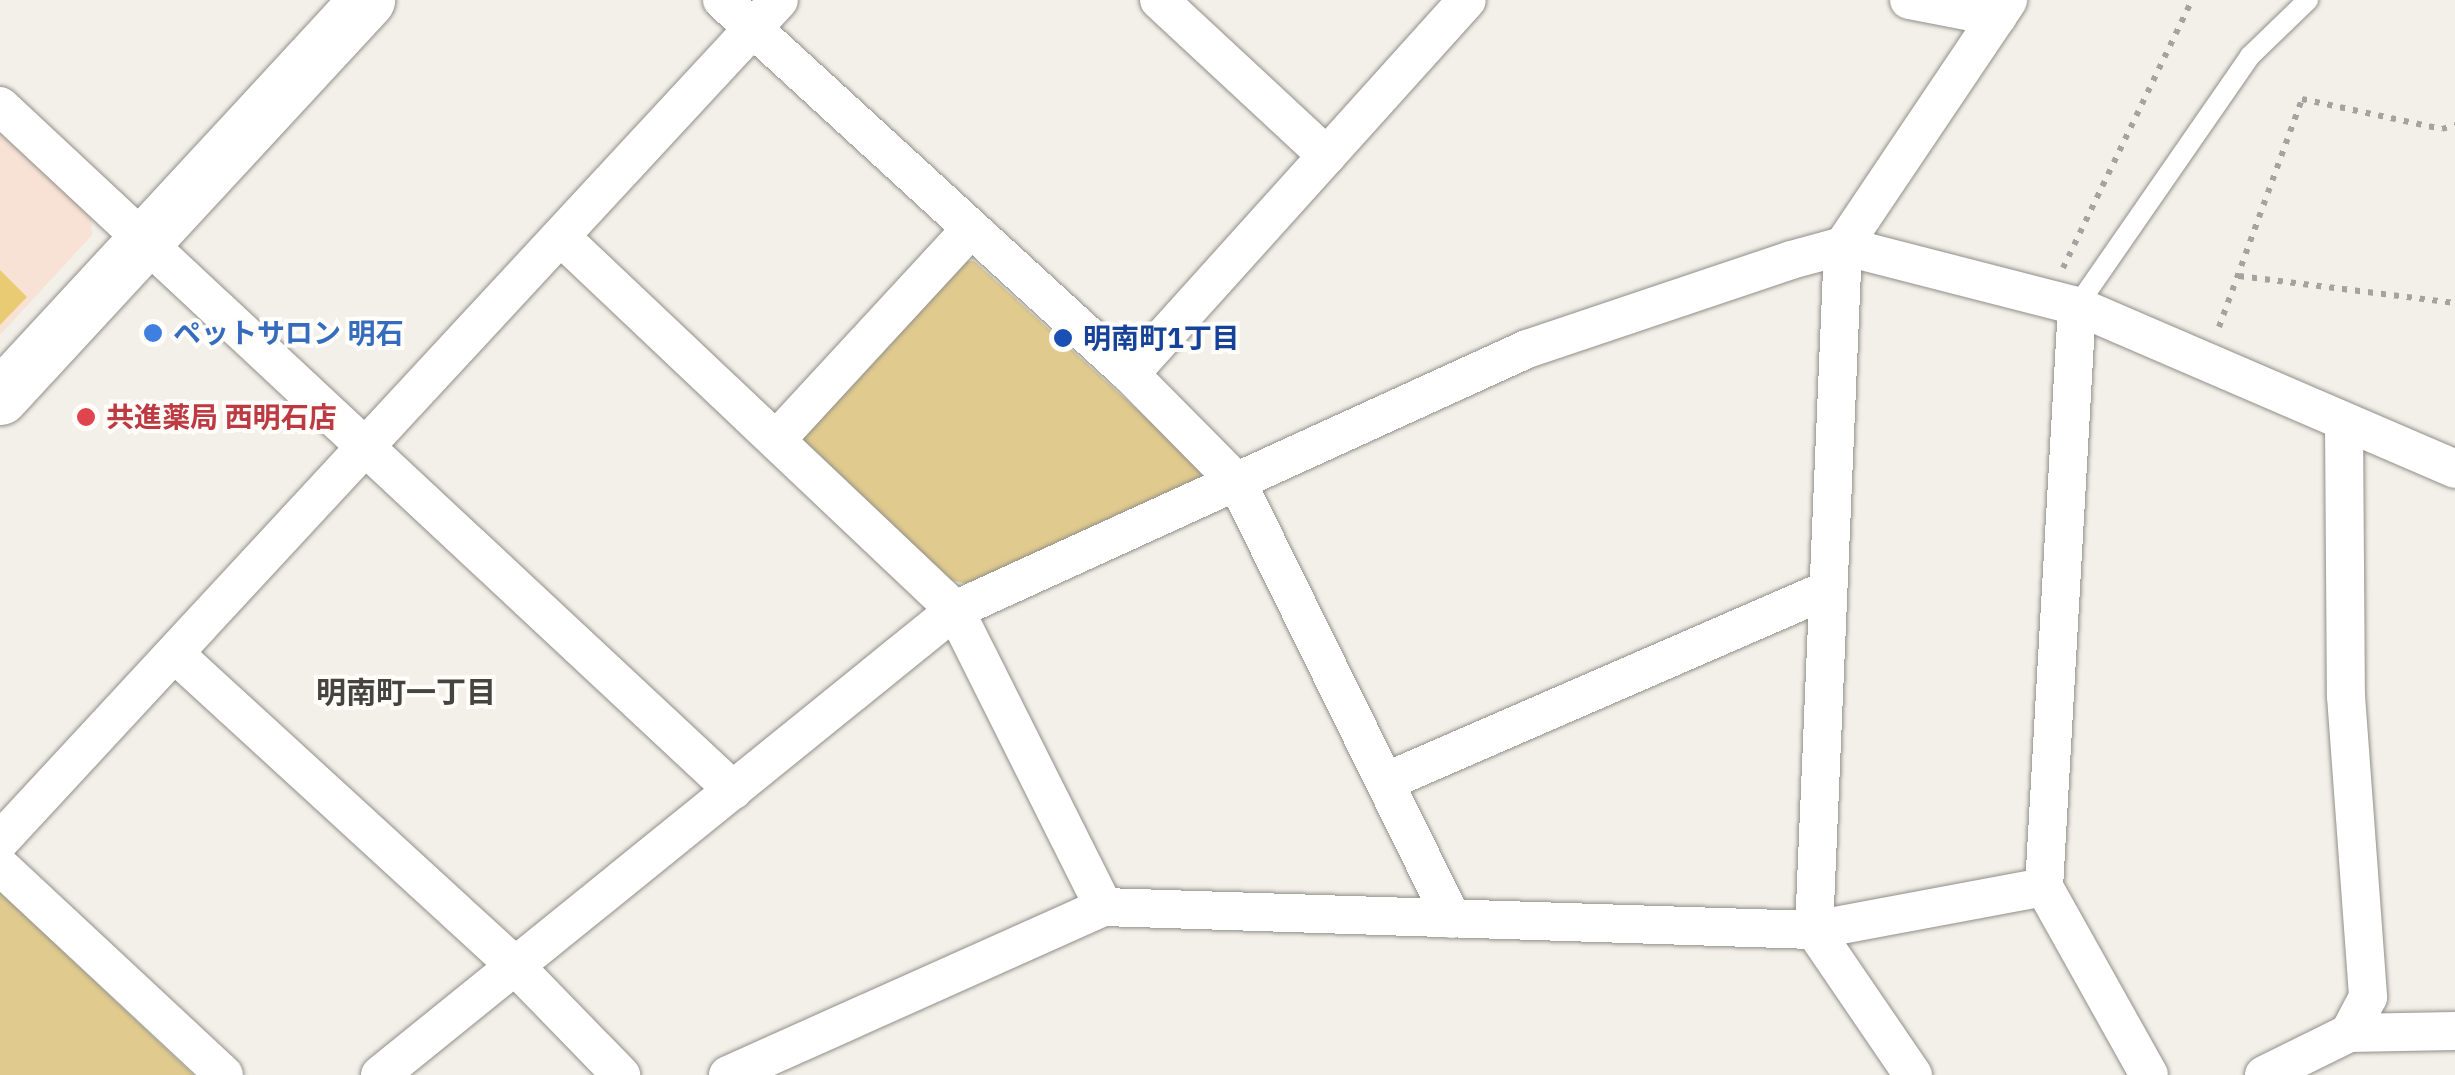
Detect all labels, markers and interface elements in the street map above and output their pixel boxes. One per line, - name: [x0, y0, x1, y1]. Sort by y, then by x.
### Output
- place label: ペットサロン 明石: [173, 316, 404, 350]
- place label: 明南町1丁目: [1083, 321, 1240, 355]
- marker: ペットサロン 明石: [142, 322, 164, 344]
- marker: 明南町1丁目: [1052, 327, 1074, 349]
- place label: 共進薬局 西明石店: [106, 400, 337, 434]
- marker: 共進薬局 西明石店: [75, 406, 97, 428]
- district label: 明南町一丁目: [316, 674, 496, 710]

